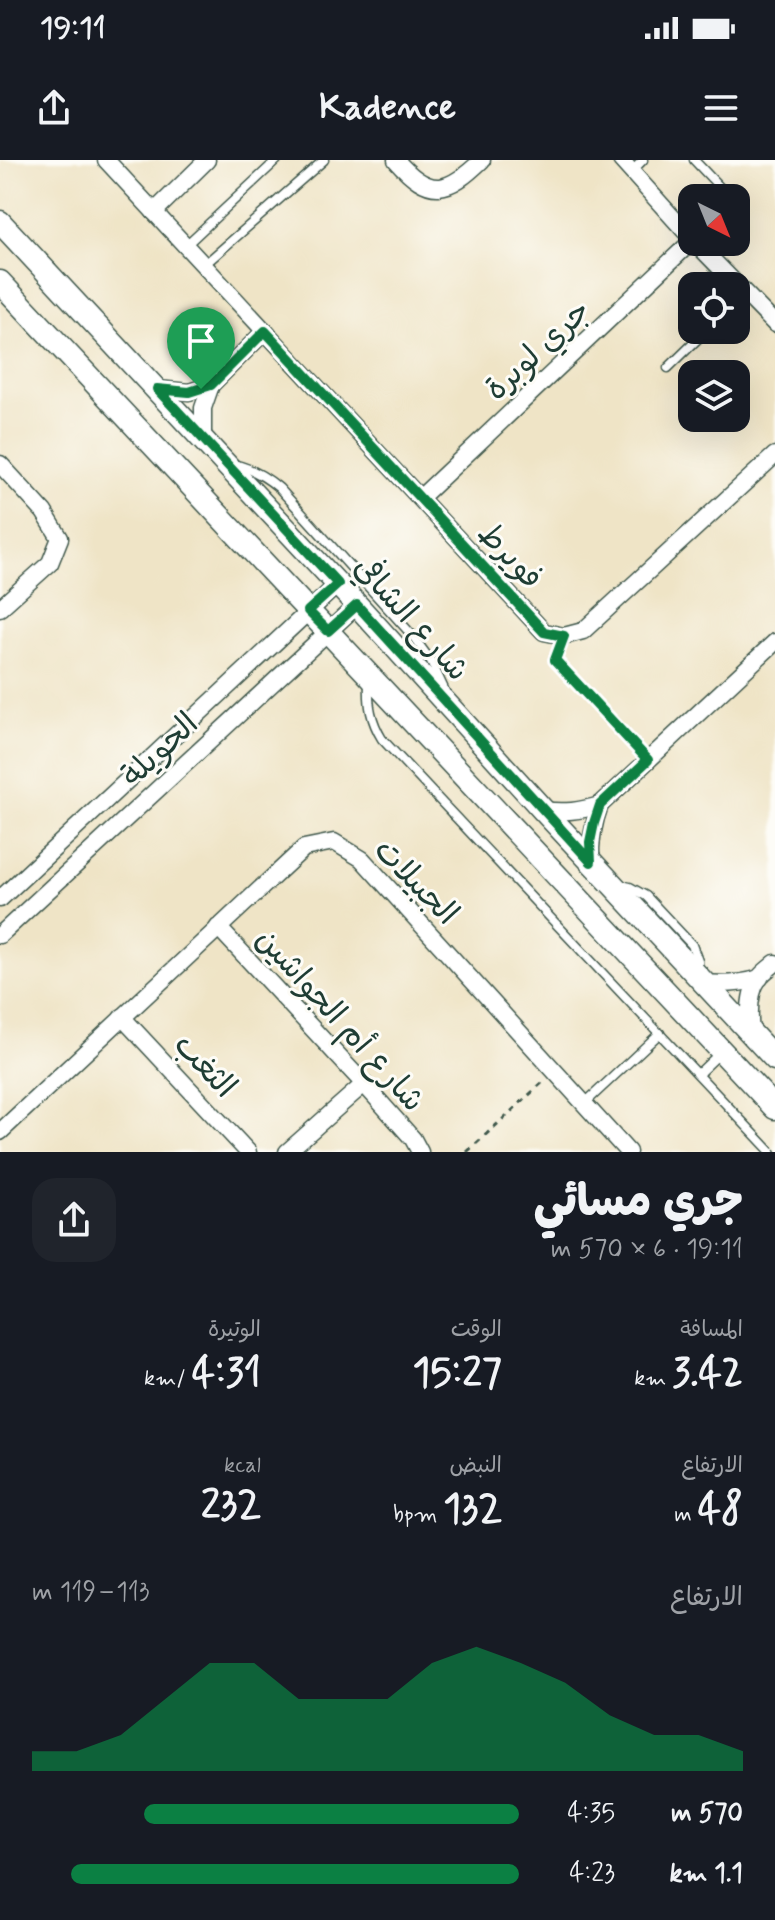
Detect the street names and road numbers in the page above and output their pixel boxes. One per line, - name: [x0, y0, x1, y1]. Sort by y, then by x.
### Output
- street label: جري لوبرة: [476, 291, 600, 410]
- street label: فويرط: [468, 514, 551, 599]
- street label: شارع الشافي: [343, 547, 479, 691]
- street label: الحويلة: [113, 704, 208, 797]
- street label: الجبيلات: [364, 830, 467, 935]
- street label: شارع أم الجواشين: [245, 919, 433, 1122]
- street label: الثغب: [164, 1025, 245, 1108]

